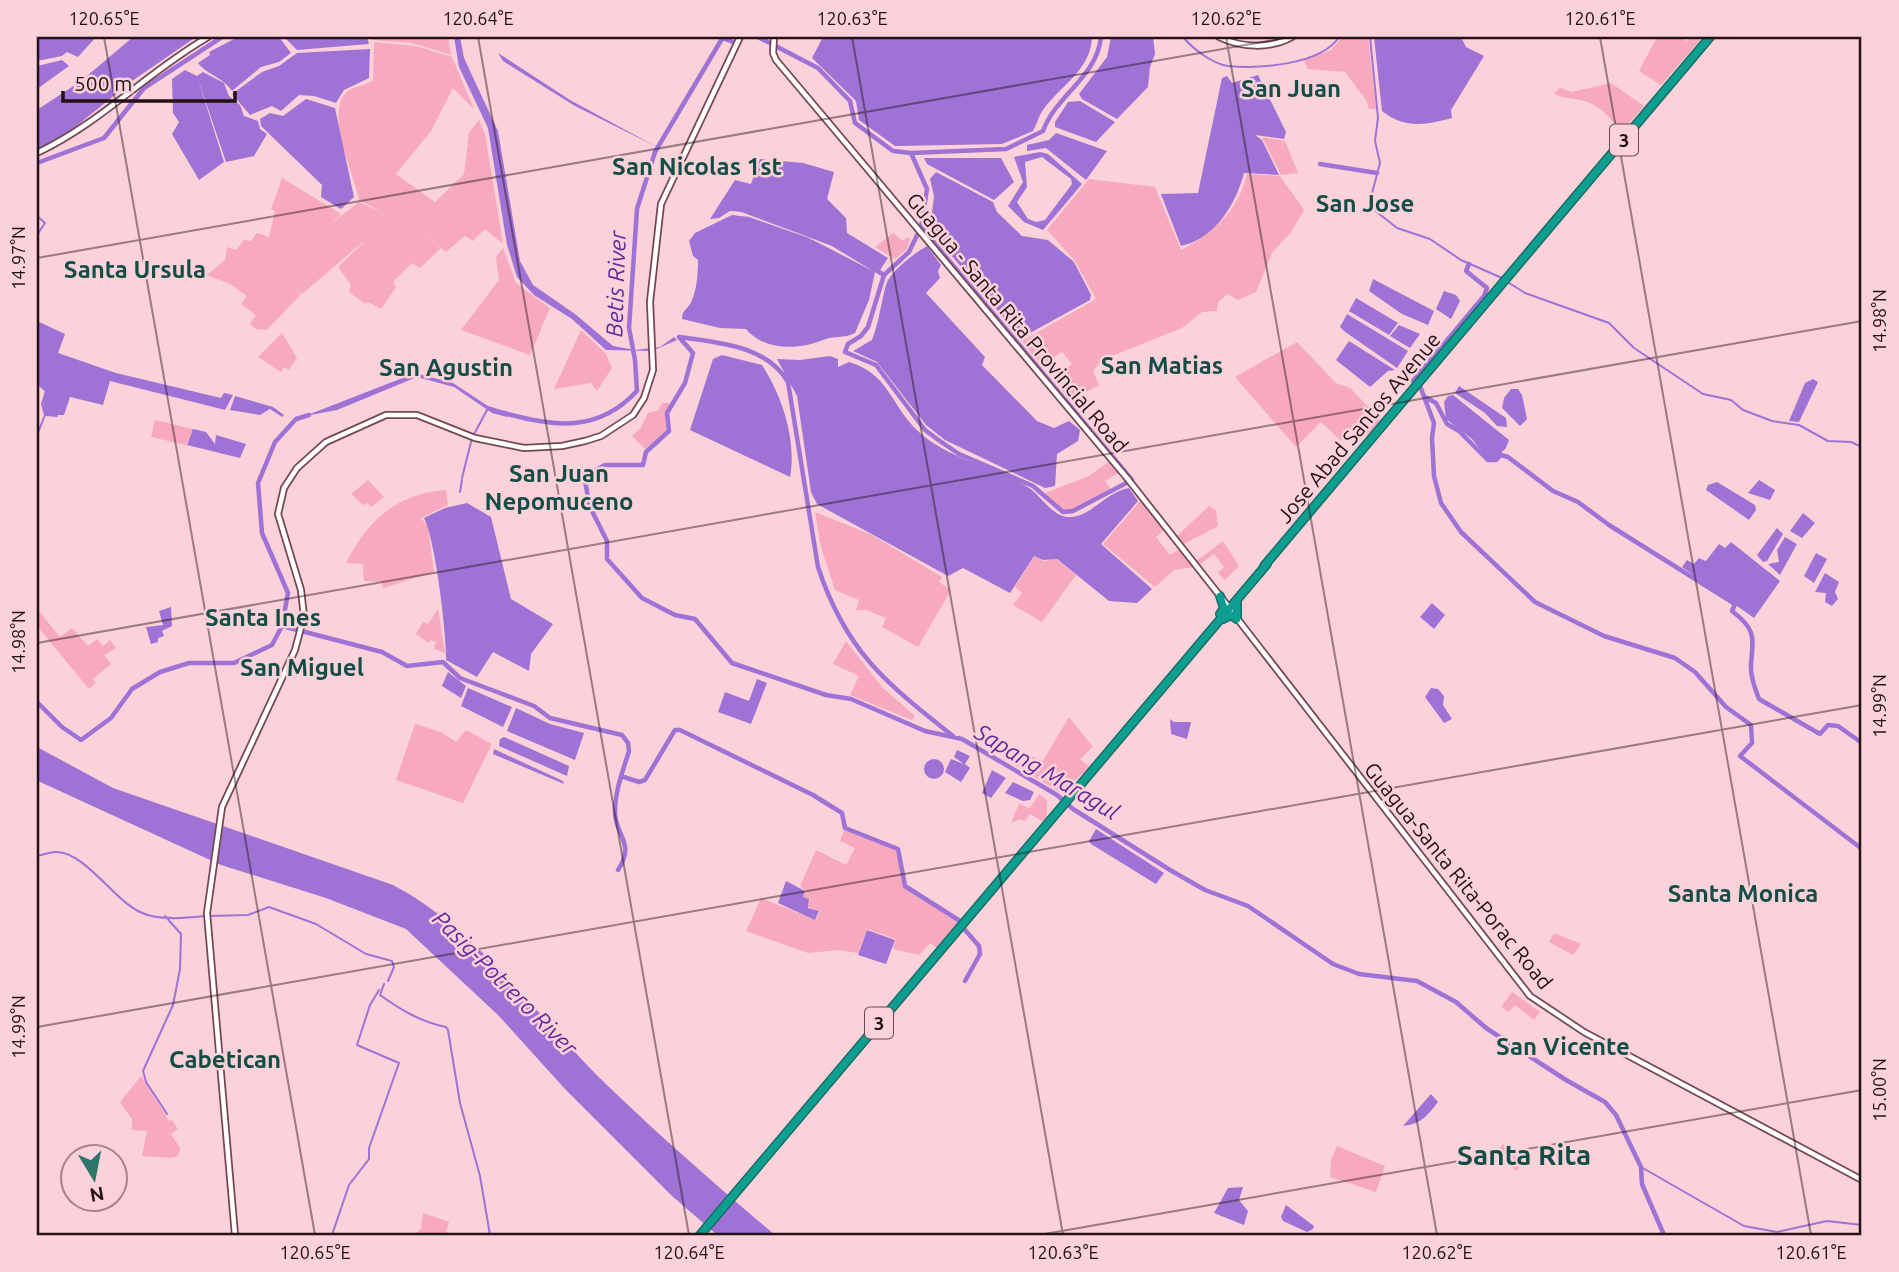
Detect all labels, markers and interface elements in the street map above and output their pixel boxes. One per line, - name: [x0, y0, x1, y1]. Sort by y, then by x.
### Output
- text: 120.65°E: [68, 8, 140, 28]
- text: 120.64°E: [442, 8, 514, 28]
- text: 120.63°E: [816, 8, 888, 28]
- text: 120.62°E: [1190, 8, 1262, 28]
- text: 120.61°E: [1564, 8, 1636, 28]
- scale bar: [63, 60, 234, 104]
- text: 500 m: [74, 71, 132, 95]
- district label: San Juan: [1241, 75, 1341, 102]
- road number: 3: [1610, 124, 1638, 156]
- district label: San Nicolas 1st: [612, 153, 782, 180]
- street label: Guagua - Santa Rita Provincial Road: [902, 188, 1133, 457]
- district label: San Jose: [1316, 190, 1414, 217]
- text: 14.97°N: [8, 226, 28, 290]
- water label: Betis River: [601, 229, 630, 338]
- district label: Santa Ursula: [64, 256, 206, 283]
- text: 14.98°N: [1869, 289, 1889, 353]
- street label: Jose Abad Santos Avenue: [1272, 327, 1445, 527]
- district label: San Matias: [1101, 352, 1223, 379]
- district label: San Agustin: [379, 354, 513, 381]
- district label: San Juan Nepomuceno: [485, 460, 633, 515]
- district label: Santa Ines: [205, 604, 321, 631]
- text: 14.98°N: [8, 610, 28, 674]
- district label: San Miguel: [240, 654, 364, 681]
- text: 14.99°N: [1869, 674, 1889, 738]
- water label: Sapang Maragul: [970, 718, 1124, 825]
- street label: Guagua-Santa Rita-Porac Road: [1360, 757, 1558, 994]
- district label: Santa Monica: [1668, 880, 1818, 907]
- water label: Pasig-Potrero River: [428, 905, 583, 1061]
- text: 14.99°N: [8, 995, 28, 1059]
- road number: 3: [865, 1007, 893, 1038]
- district label: San Vicente: [1496, 1033, 1630, 1060]
- district label: Cabetican: [169, 1046, 281, 1073]
- text: 15.00°N: [1869, 1058, 1889, 1122]
- district label: Santa Rita: [1457, 1139, 1591, 1170]
- north arrow: [60, 1142, 130, 1212]
- text: N: [88, 1183, 106, 1207]
- text: 120.65°E: [279, 1242, 351, 1262]
- text: 120.64°E: [653, 1242, 725, 1262]
- text: 120.63°E: [1027, 1242, 1099, 1262]
- text: 120.62°E: [1401, 1242, 1473, 1262]
- text: 120.61°E: [1775, 1242, 1847, 1262]

